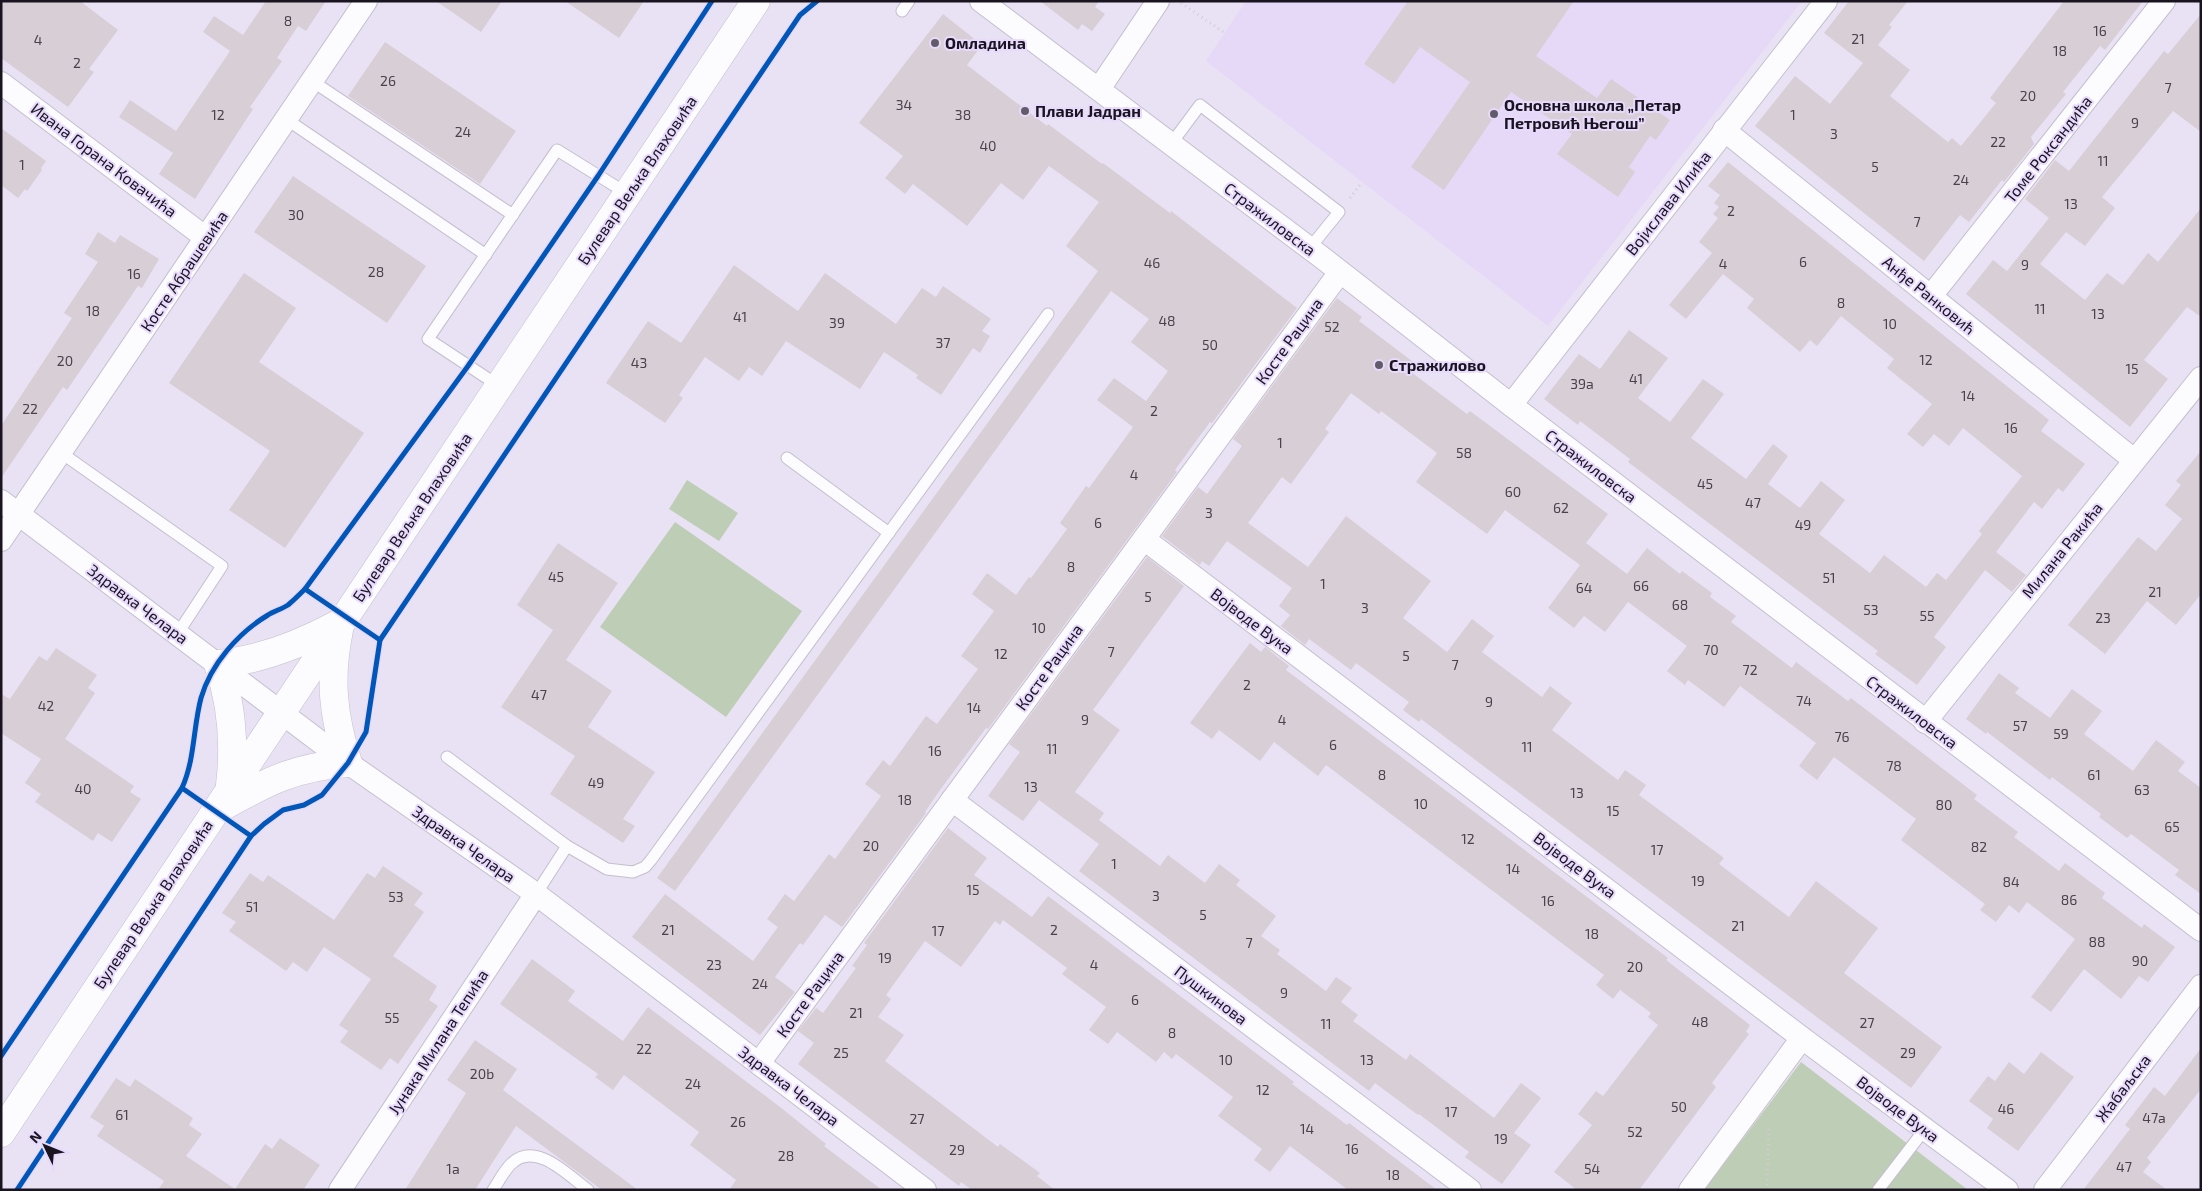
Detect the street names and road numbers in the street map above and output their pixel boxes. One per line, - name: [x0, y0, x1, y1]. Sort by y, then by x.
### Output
- street label: Томе Роксандића: [2000, 91, 2095, 206]
- street label: Булевар Вељка Влаховића: [573, 92, 701, 268]
- street label: Ивана Горана Ковачића: [28, 99, 181, 221]
- street label: Војислава Илића: [1621, 147, 1715, 259]
- street label: Стражиловска: [1221, 178, 1320, 259]
- street label: Косте Абрашевића: [136, 207, 231, 335]
- street label: Анђе Ранковић: [1879, 251, 1979, 339]
- street label: Косте Рацина: [1251, 294, 1326, 387]
- street label: Стражиловска: [1542, 425, 1641, 506]
- street label: Булевар Вељка Влаховића: [348, 429, 476, 605]
- street label: Милана Ракића: [2017, 498, 2106, 601]
- street label: Здравка Челара: [84, 560, 192, 648]
- street label: Војводе Вука: [1207, 583, 1297, 659]
- street label: Косте Рацина: [1011, 620, 1086, 713]
- street label: Стражиловска: [1863, 671, 1962, 752]
- street label: Здравка Челара: [409, 801, 519, 886]
- street label: Булевар Вељка Влаховића: [89, 816, 217, 992]
- street label: Војводе Вука: [1530, 827, 1620, 903]
- street label: Косте Рацина: [772, 947, 847, 1040]
- street label: Пушкинова: [1171, 961, 1251, 1029]
- street label: Јунака Милана Тепића: [384, 966, 492, 1118]
- street label: Здравка Челара: [735, 1042, 843, 1130]
- street label: Жабаљска: [2091, 1050, 2154, 1125]
- street label: Војводе Вука: [1853, 1071, 1943, 1147]

